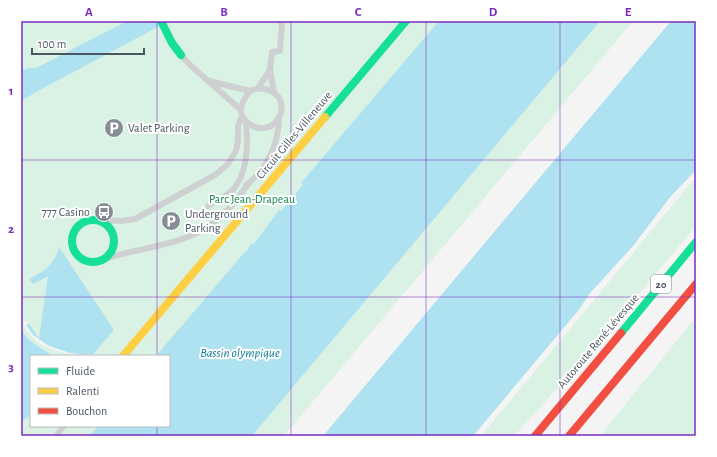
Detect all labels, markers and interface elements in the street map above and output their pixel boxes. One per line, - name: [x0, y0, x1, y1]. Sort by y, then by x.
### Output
- text: A: [85, 6, 93, 19]
- text: B: [220, 6, 228, 19]
- text: C: [355, 6, 362, 19]
- text: D: [489, 6, 498, 19]
- text: E: [625, 6, 632, 19]
- scale bar: [32, 30, 144, 56]
- text: 100 m: [38, 38, 66, 50]
- text: 1: [9, 85, 13, 98]
- street label: Circuit Gilles-Villeneuve: [254, 89, 334, 181]
- parking icon: Valet Parking: [103, 117, 125, 139]
- place label: Valet Parking: [128, 122, 190, 134]
- park label: Parc Jean-Drapeau: [209, 193, 295, 205]
- bus stop icon: 777 Casino: [93, 201, 115, 223]
- place label: 777 Casino: [42, 206, 90, 218]
- place label: Underground Parking: [185, 208, 248, 234]
- parking icon: Underground Parking: [160, 210, 182, 232]
- text: 2: [8, 223, 14, 236]
- road number: 20: [651, 275, 671, 293]
- street label: Autoroute René-Lévesque: [555, 292, 641, 390]
- water label: Bassin olympique: [200, 347, 280, 360]
- legend: [30, 355, 170, 427]
- text: 3: [8, 361, 14, 374]
- text: Fluide: [66, 365, 95, 377]
- text: Ralenti: [66, 385, 99, 397]
- text: Bouchon: [66, 405, 107, 417]

